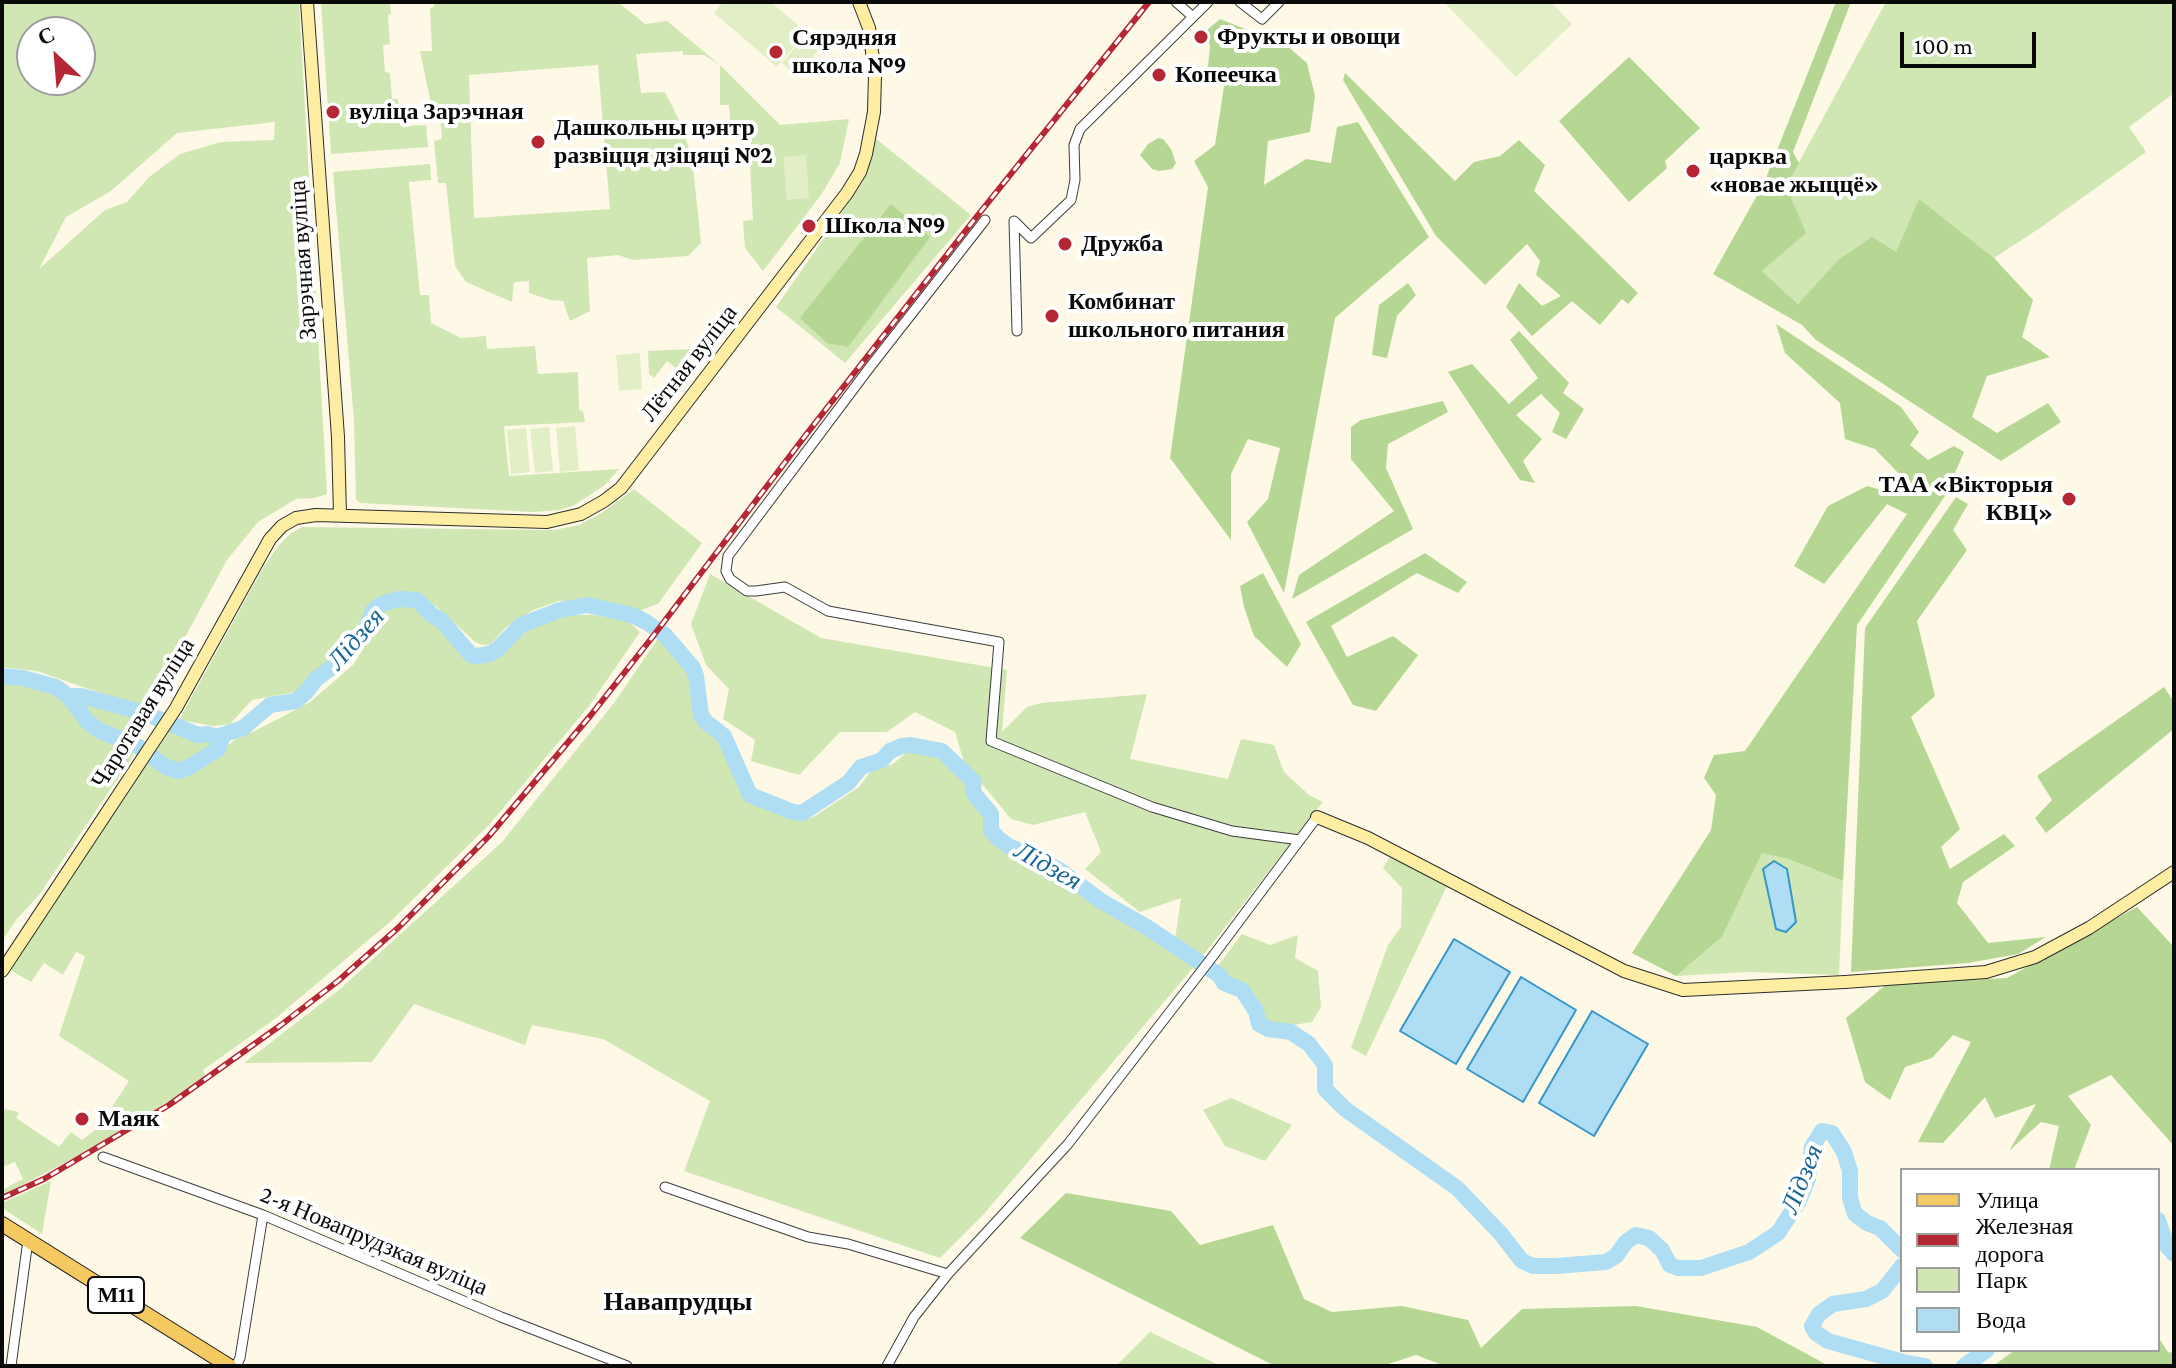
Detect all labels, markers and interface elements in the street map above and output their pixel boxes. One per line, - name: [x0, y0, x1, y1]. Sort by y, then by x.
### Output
- north arrow: [16, 16, 96, 96]
- scale bar: [1904, 16, 2040, 66]
- text: С: [34, 21, 59, 50]
- place label: Фрукты и овощи: [1217, 23, 1400, 51]
- place label: Сярэдняя школа №9: [792, 24, 907, 80]
- marker: Фрукты и овощи: [1192, 28, 1210, 46]
- text: 100 m: [1914, 32, 1973, 59]
- marker: Сярэдняя школа №9: [767, 43, 785, 61]
- place label: Копеечка: [1175, 61, 1277, 89]
- marker: Копеечка: [1150, 66, 1168, 84]
- place label: вуліца Зарэчная: [349, 98, 524, 126]
- marker: вуліца Зарэчная: [324, 103, 342, 121]
- place label: Дашкольны цэнтр развіцця дзіцяці №2: [554, 114, 773, 170]
- marker: Дашкольны цэнтр развіцця дзіцяці №2: [529, 133, 547, 151]
- place label: царква «новае жыццё»: [1709, 143, 1879, 199]
- marker: царква «новае жыццё»: [1684, 162, 1702, 180]
- street label: Зарэчная вуліца: [283, 179, 323, 341]
- place label: Школа №9: [825, 212, 946, 240]
- marker: Школа №9: [800, 217, 818, 235]
- place label: Дружба: [1081, 230, 1163, 258]
- marker: Дружба: [1056, 235, 1074, 253]
- place label: Комбинат школьного питания: [1068, 288, 1285, 344]
- street label: Лётная вуліца: [635, 299, 743, 427]
- marker: Комбинат школьного питания: [1043, 307, 1061, 325]
- place label: ТАА «Вікторыя КВЦ»: [1879, 471, 2053, 527]
- marker: ТАА «Вікторыя КВЦ»: [2060, 490, 2078, 508]
- water label: Лідзея: [321, 602, 391, 676]
- street label: Чаротавая вуліца: [85, 632, 201, 794]
- water label: Лідзея: [1009, 835, 1087, 897]
- place label: Маяк: [98, 1105, 159, 1133]
- marker: Маяк: [73, 1110, 91, 1128]
- water label: Лідзея: [1774, 1140, 1830, 1218]
- legend: [1900, 1168, 2160, 1352]
- street label: 2-я Новапрудзкая вуліца: [256, 1180, 492, 1302]
- text: Улица: [1976, 1186, 2039, 1213]
- text: Железная дорога: [1975, 1212, 2073, 1267]
- text: Парк: [1976, 1266, 2028, 1293]
- road number: М11: [88, 1277, 144, 1313]
- district label: Навапрудцы: [604, 1286, 752, 1318]
- text: Вода: [1976, 1306, 2026, 1333]

